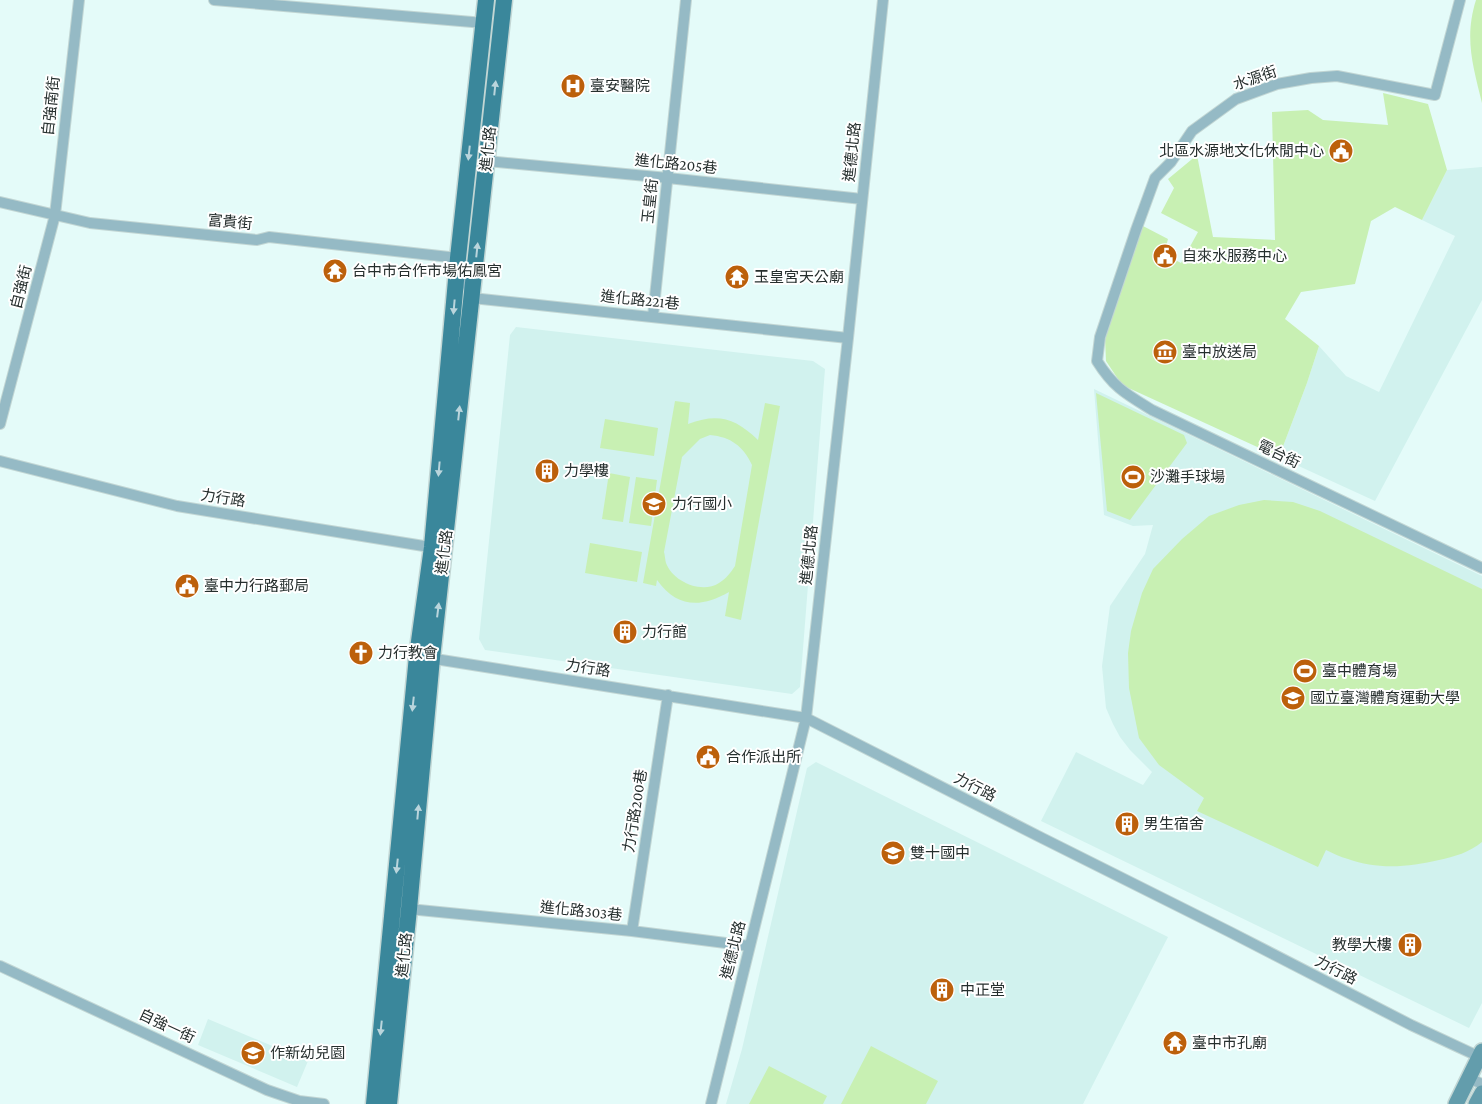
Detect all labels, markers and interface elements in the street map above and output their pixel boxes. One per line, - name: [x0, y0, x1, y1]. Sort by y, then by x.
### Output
- street label: 水源街: [1231, 63, 1279, 93]
- hospital icon: 臺安醫院: [560, 73, 586, 99]
- street label: 自強南街: [40, 75, 62, 137]
- place label: 臺安醫院: [590, 78, 650, 94]
- one-way arrow: [491, 80, 499, 96]
- street label: 進德北路: [840, 121, 863, 183]
- street label: 進化路: [477, 126, 498, 172]
- public building icon: 北區水源地文化休閒中心: [1328, 138, 1354, 164]
- place label: 北區水源地文化休閒中心: [1159, 142, 1324, 159]
- one-way arrow: [465, 145, 473, 161]
- street label: 進化路205巷: [634, 151, 718, 176]
- street label: 玉皇街: [640, 178, 660, 224]
- street label: 富貴街: [207, 212, 253, 232]
- one-way arrow: [473, 242, 481, 258]
- public building icon: 自來水服務中心: [1152, 243, 1178, 269]
- place label: 自來水服務中心: [1182, 248, 1287, 264]
- temple icon: 台中市合作市場佑鳳宮: [322, 258, 348, 284]
- street label: 自強街: [8, 263, 34, 311]
- place label: 台中市合作市場佑鳳宮: [352, 263, 502, 279]
- temple icon: 玉皇宮天公廟: [724, 264, 750, 290]
- place label: 玉皇宮天公廟: [754, 269, 844, 285]
- street label: 進化路221巷: [600, 287, 680, 312]
- one-way arrow: [449, 299, 457, 315]
- museum icon: 臺中放送局: [1152, 339, 1178, 365]
- place label: 臺中放送局: [1182, 344, 1257, 360]
- one-way arrow: [455, 405, 463, 421]
- street label: 電台街: [1255, 437, 1303, 471]
- building icon: 力學樓: [534, 458, 560, 484]
- one-way arrow: [435, 461, 443, 477]
- place label: 力學樓: [564, 463, 609, 479]
- sports icon: 沙灘手球場: [1120, 464, 1146, 490]
- place label: 沙灘手球場: [1150, 469, 1225, 485]
- street label: 力行路: [200, 487, 246, 509]
- school or university icon: 力行國小: [641, 491, 667, 517]
- place label: 力行國小: [672, 496, 732, 512]
- street label: 進德北路: [797, 524, 820, 586]
- street label: 進化路: [432, 529, 455, 575]
- public building icon: 臺中力行路郵局: [174, 573, 200, 599]
- place label: 臺中力行路郵局: [204, 578, 309, 594]
- one-way arrow: [434, 601, 442, 617]
- building icon: 力行館: [612, 619, 638, 645]
- place label: 力行館: [642, 624, 687, 640]
- church icon: 力行教會: [348, 640, 374, 666]
- place label: 力行教會: [378, 645, 438, 661]
- street label: 力行路: [565, 657, 611, 679]
- sports icon: 臺中體育場: [1292, 658, 1318, 684]
- place label: 臺中體育場: [1322, 663, 1397, 679]
- school or university icon: 國立臺灣體育運動大學: [1280, 685, 1306, 711]
- place label: 國立臺灣體育運動大學: [1310, 690, 1460, 706]
- one-way arrow: [409, 696, 417, 712]
- public building icon: 合作派出所: [695, 744, 721, 770]
- place label: 合作派出所: [726, 749, 801, 765]
- street label: 力行路200巷: [621, 768, 649, 854]
- street label: 力行路: [951, 770, 999, 804]
- one-way arrow: [414, 803, 422, 819]
- building icon: 男生宿舍: [1114, 811, 1140, 837]
- place label: 男生宿舍: [1144, 816, 1204, 832]
- school or university icon: 雙十國中: [880, 840, 906, 866]
- place label: 雙十國中: [910, 845, 970, 861]
- one-way arrow: [393, 858, 401, 874]
- street label: 進化路303巷: [539, 898, 623, 923]
- street label: 進德北路: [717, 919, 748, 981]
- street label: 進化路: [393, 932, 414, 978]
- building icon: 教學大樓: [1397, 932, 1423, 958]
- place label: 教學大樓: [1332, 937, 1392, 953]
- street label: 力行路: [1312, 953, 1360, 987]
- building icon: 中正堂: [929, 977, 955, 1003]
- place label: 中正堂: [960, 982, 1005, 998]
- street label: 自強一街: [136, 1006, 198, 1046]
- one-way arrow: [377, 1020, 385, 1036]
- temple icon: 臺中市孔廟: [1162, 1030, 1188, 1056]
- place label: 臺中市孔廟: [1192, 1035, 1267, 1051]
- school or university icon: 作新幼兒園: [240, 1040, 266, 1066]
- place label: 作新幼兒園: [270, 1045, 345, 1061]

